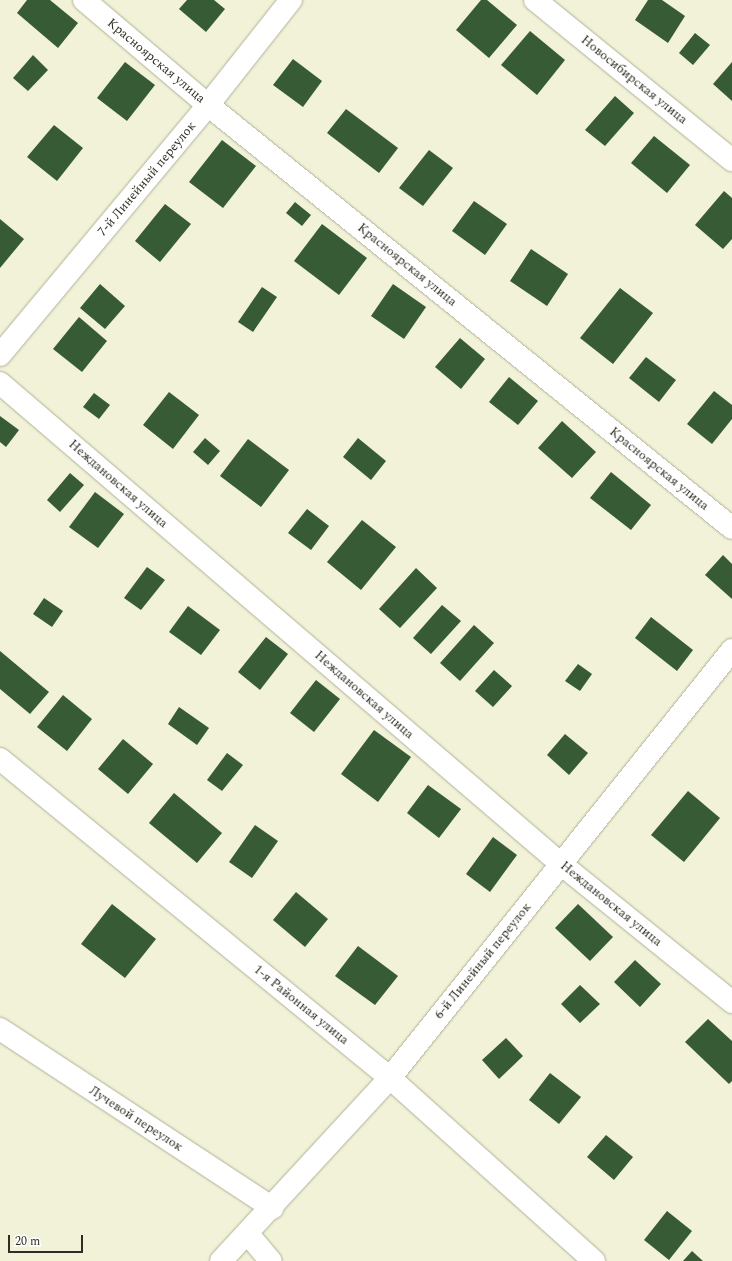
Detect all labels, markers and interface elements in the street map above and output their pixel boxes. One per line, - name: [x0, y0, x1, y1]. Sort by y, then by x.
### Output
- street label: Красноярская улица: [104, 15, 208, 107]
- street label: Новосибирская улица: [578, 32, 690, 128]
- street label: 7-й Линейный переулок: [94, 118, 200, 240]
- street label: Красноярская улица: [354, 220, 460, 310]
- street label: Красноярская улица: [606, 424, 712, 514]
- street label: Неждановская улица: [65, 437, 171, 531]
- street label: Неждановская улица: [311, 648, 417, 742]
- street label: Неждановская улица: [557, 858, 665, 950]
- street label: 6-й Линейный переулок: [431, 900, 535, 1022]
- street label: 1-я Районная улица: [250, 962, 352, 1048]
- street label: Лучевой переулок: [86, 1083, 186, 1155]
- scale bar: [10, 1227, 85, 1253]
- text: 20 m: [15, 1232, 40, 1251]

